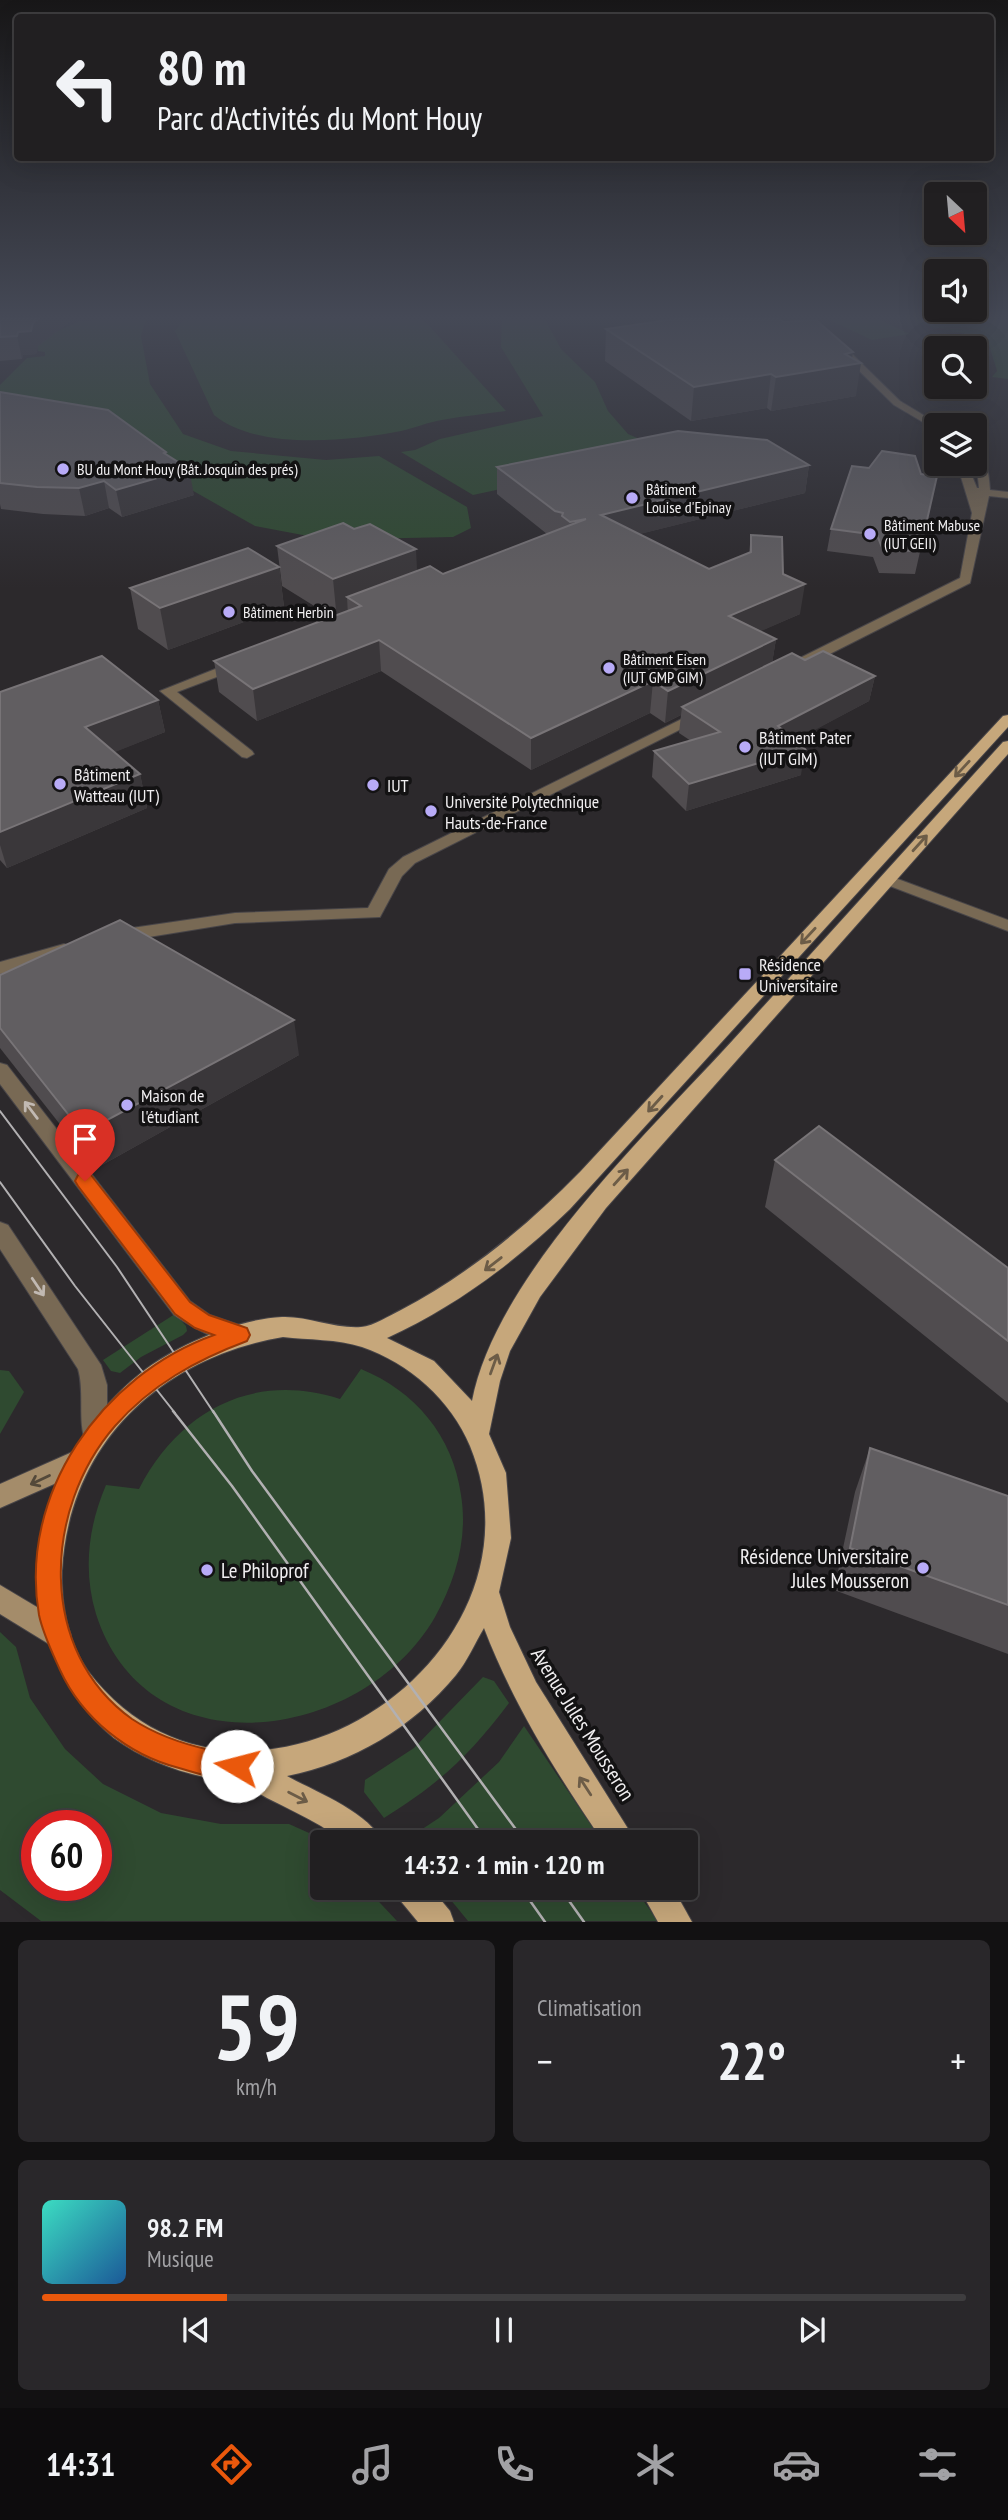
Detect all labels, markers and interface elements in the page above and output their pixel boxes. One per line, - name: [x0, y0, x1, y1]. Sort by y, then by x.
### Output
- text: 80 m: [157, 35, 246, 99]
- icon: left: [42, 42, 133, 133]
- text: Parc d'Activités du Mont Houy: [157, 97, 482, 139]
- north arrow: [924, 182, 987, 245]
- map controls: [924, 182, 987, 476]
- button: sound: [924, 259, 987, 322]
- button: search: [924, 336, 987, 399]
- button: layers: [924, 413, 987, 476]
- place label: BU du Mont Houy (Bât. Josquin des prés): [77, 459, 298, 479]
- marker: BU du Mont Houy (Bât. Josquin des prés): [55, 461, 71, 477]
- place label: Bâtiment Louise d'Epinay: [646, 479, 731, 517]
- marker: Bâtiment Louise d'Epinay: [624, 490, 640, 506]
- place label: Bâtiment Mabuse (IUT GEII): [884, 515, 980, 553]
- marker: Bâtiment Mabuse (IUT GEII): [862, 526, 878, 542]
- place label: Bâtiment Herbin: [243, 602, 334, 622]
- marker: Bâtiment Herbin: [221, 604, 237, 620]
- place label: Bâtiment Eisen (IUT GMP GIM): [623, 649, 706, 687]
- marker: Bâtiment Eisen (IUT GMP GIM): [601, 660, 617, 676]
- place label: Bâtiment Pater (IUT GIM): [759, 726, 851, 770]
- marker: Bâtiment Pater (IUT GIM): [737, 739, 753, 755]
- one-way arrow: [954, 760, 970, 778]
- place label: Bâtiment Watteau (IUT): [74, 763, 160, 807]
- place label: IUT: [387, 774, 409, 797]
- marker: Bâtiment Watteau (IUT): [52, 776, 68, 792]
- marker: IUT: [365, 777, 381, 793]
- place label: Université Polytechnique Hauts-de-France: [445, 790, 599, 834]
- marker: Université Polytechnique Hauts-de-France: [423, 803, 439, 819]
- one-way arrow: [912, 834, 928, 852]
- one-way arrow: [800, 927, 816, 945]
- place label: Résidence Universitaire: [759, 953, 838, 997]
- marker: Résidence Universitaire: [737, 966, 753, 982]
- place label: Maison de l'étudiant: [141, 1084, 204, 1128]
- one-way arrow: [646, 1095, 663, 1112]
- marker: Maison de l'étudiant: [119, 1097, 135, 1113]
- one-way arrow: [23, 1101, 38, 1120]
- pin: [55, 1109, 115, 1181]
- icon: arrive: [66, 1120, 104, 1158]
- one-way arrow: [613, 1168, 629, 1186]
- one-way arrow: [485, 1257, 503, 1272]
- one-way arrow: [31, 1277, 45, 1296]
- one-way arrow: [489, 1353, 501, 1375]
- one-way arrow: [30, 1474, 51, 1487]
- place label: Résidence Universitaire Jules Mousseron: [740, 1543, 909, 1594]
- place label: Le Philoprof: [221, 1557, 309, 1584]
- marker: Résidence Universitaire Jules Mousseron: [915, 1560, 931, 1576]
- marker: Le Philoprof: [199, 1562, 215, 1578]
- street label: Avenue Jules Mousseron: [525, 1642, 641, 1806]
- position arrow: [200, 1729, 274, 1803]
- one-way arrow: [577, 1776, 591, 1796]
- one-way arrow: [287, 1791, 308, 1805]
- speed limit sign: 60: [21, 1810, 112, 1901]
- text: 14:32 · 1 min · 120 m: [404, 1848, 604, 1881]
- text: 59: [213, 1967, 300, 2085]
- text: Climatisation: [537, 1993, 642, 2022]
- text: 22°: [717, 2027, 786, 2094]
- text: −: [537, 2036, 553, 2085]
- text: +: [950, 2036, 966, 2085]
- text: km/h: [236, 2072, 277, 2101]
- text: 98.2 FM: [147, 2211, 223, 2244]
- text: Musique: [147, 2244, 214, 2273]
- icon: previous: [177, 2311, 215, 2349]
- icon: pause: [485, 2311, 523, 2349]
- icon: next: [793, 2311, 831, 2349]
- icon: directions: [207, 2440, 256, 2489]
- icon: music: [348, 2440, 397, 2489]
- icon: phone: [490, 2440, 539, 2489]
- icon: climate: [631, 2440, 680, 2489]
- icon: car: [772, 2440, 821, 2489]
- icon: filters: [913, 2440, 962, 2489]
- text: 14:31: [46, 2443, 115, 2485]

